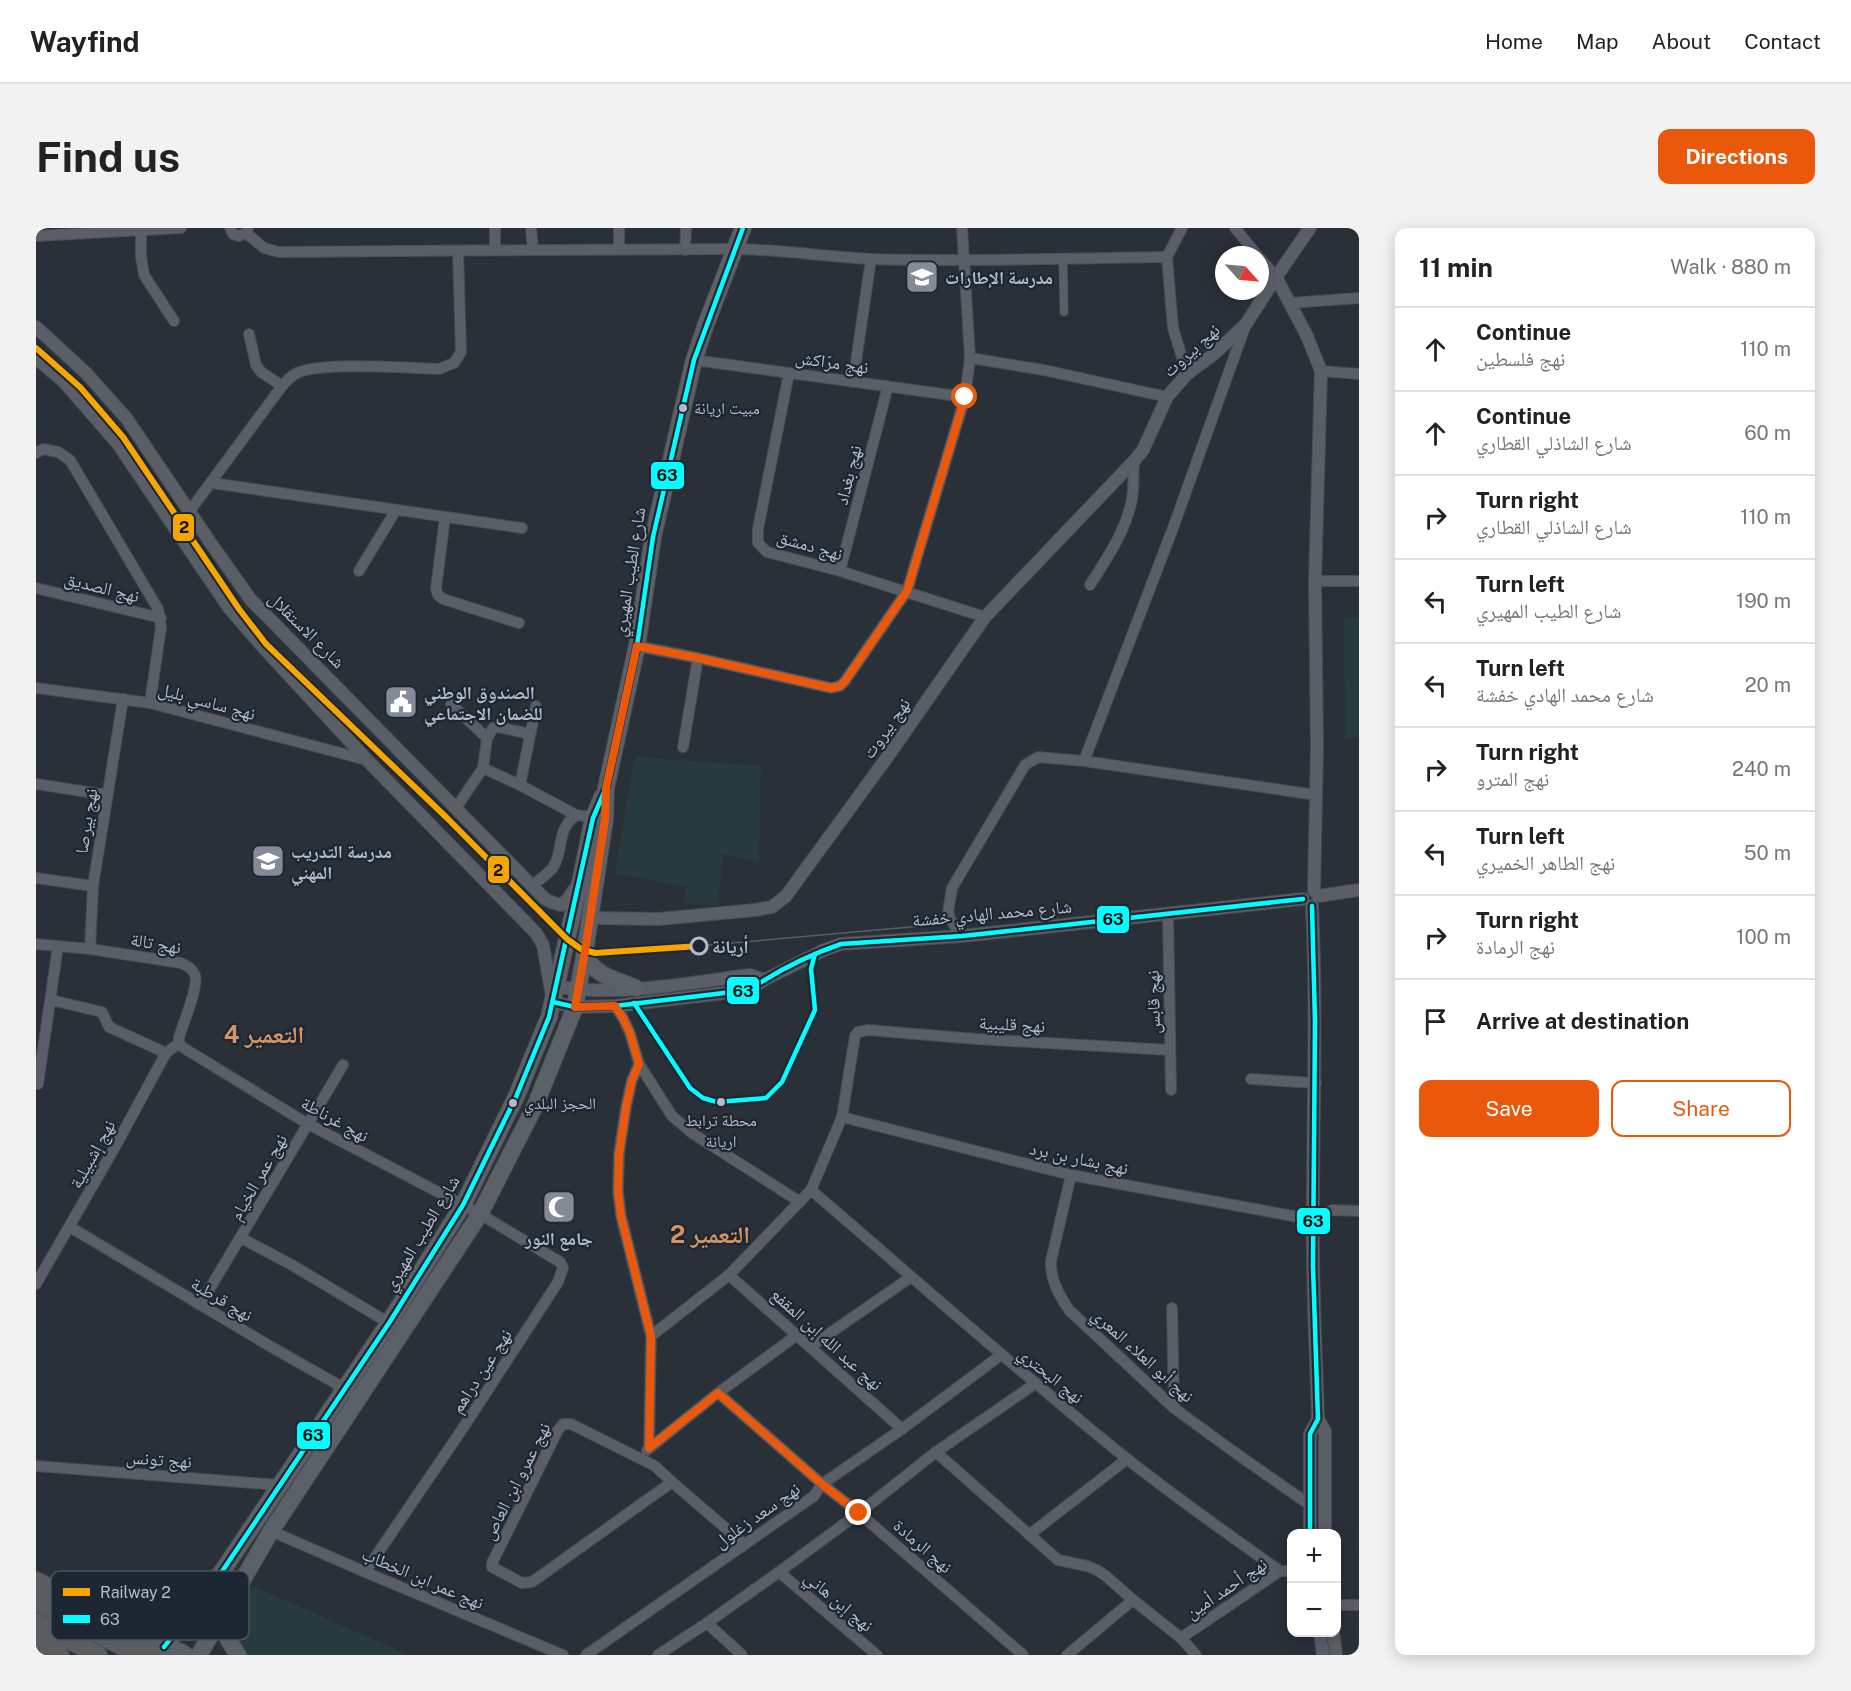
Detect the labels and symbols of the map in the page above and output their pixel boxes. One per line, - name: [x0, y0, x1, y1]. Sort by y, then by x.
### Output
- north arrow: [1215, 246, 1269, 300]
- school or university icon: مدرسة الإطارات: [904, 259, 940, 295]
- place label: مدرسة الإطارات: [945, 267, 1053, 288]
- street label: نهج بيروت: [1158, 319, 1225, 382]
- street label: نهج مرّاكش: [794, 346, 870, 380]
- route start: [951, 383, 977, 409]
- place label: مبيت اريانة: [694, 399, 760, 418]
- marker: مبيت اريانة: [677, 402, 689, 414]
- street label: نهج بغداد: [830, 443, 867, 508]
- line badge: 63: [650, 461, 685, 490]
- text: 63: [656, 466, 678, 485]
- street label: شارع الطيب المهيري: [608, 506, 654, 639]
- line badge: 2: [172, 513, 195, 542]
- text: 2: [179, 518, 189, 537]
- street label: نهج دمشق: [774, 526, 845, 566]
- street label: نهج الصديق: [62, 568, 142, 608]
- street label: شارع الاستقلال: [264, 588, 349, 673]
- street label: نهج ساسي بليل: [155, 678, 258, 728]
- place label: الصندوق الوطني للضمان الاجتماعي: [424, 682, 543, 728]
- public building icon: الصندوق الوطني للضمان الاجتماعي: [383, 684, 419, 720]
- street label: نهج بيروت: [858, 694, 916, 764]
- street label: نهج بيرصا: [70, 787, 103, 855]
- place label: مدرسة التدريب المهني: [291, 841, 392, 887]
- school or university icon: مدرسة التدريب المهني: [250, 843, 286, 879]
- line badge: 2: [487, 855, 510, 884]
- text: 2: [493, 861, 503, 880]
- street label: شارع محمد الهادي خفشة: [911, 896, 1073, 935]
- line badge: 63: [1096, 905, 1130, 934]
- text: 63: [1102, 910, 1124, 929]
- street label: نهج تالة: [129, 928, 183, 960]
- place label: أريانة: [712, 935, 749, 957]
- marker: أريانة: [690, 937, 708, 955]
- street label: نهج قابس: [1142, 970, 1166, 1034]
- line badge: 63: [726, 976, 760, 1005]
- text: 63: [732, 982, 754, 1001]
- street label: نهج قليبية: [978, 1012, 1046, 1038]
- district label: التعمير 4: [224, 1020, 304, 1049]
- street label: نهج غرناطة: [297, 1092, 373, 1148]
- place label: الحجز البلدي: [524, 1094, 596, 1116]
- marker: محطة ترابط اريانة: [715, 1096, 727, 1108]
- marker: الحجز البلدي: [507, 1097, 519, 1109]
- place label: محطة ترابط اريانة: [685, 1111, 757, 1151]
- street label: نهج إشبيلية: [65, 1116, 121, 1193]
- street label: نهج عمر الخيام: [225, 1130, 293, 1225]
- street label: نهج بشار بن برد: [1027, 1137, 1130, 1181]
- street label: شارع الطيب المهيري: [378, 1172, 468, 1297]
- mosque icon: جامع النور: [541, 1189, 577, 1225]
- line badge: 63: [1296, 1207, 1331, 1235]
- text: 63: [1302, 1212, 1324, 1231]
- district label: التعمير 2: [670, 1220, 750, 1249]
- place label: جامع النور: [524, 1228, 593, 1251]
- street label: نهج قرطبة: [186, 1272, 257, 1327]
- street label: نهج عبد الله إبن المقفع: [766, 1283, 887, 1396]
- street label: نهج أبو العلاء المعري: [1084, 1304, 1198, 1410]
- street label: نهج عين دراهم: [446, 1325, 518, 1418]
- street label: نهج البحتري: [1011, 1342, 1088, 1411]
- street label: نهج عمرو ابن العاص: [477, 1419, 556, 1544]
- line badge: 63: [296, 1421, 331, 1450]
- text: 63: [302, 1426, 324, 1445]
- street label: نهج تونس: [125, 1446, 193, 1474]
- street label: نهج سعد زغلول: [710, 1478, 805, 1554]
- route end: [845, 1499, 871, 1525]
- street label: نهج الرمادة: [888, 1515, 957, 1579]
- street label: نهج عمر ابن الخطاب: [358, 1543, 487, 1615]
- street label: نهج أحمد أمين: [1181, 1553, 1272, 1625]
- street label: نهج إبن هاني: [797, 1566, 878, 1639]
- legend: [51, 1571, 249, 1640]
- text: Railway 2: [100, 1583, 171, 1602]
- text: 63: [100, 1610, 120, 1629]

